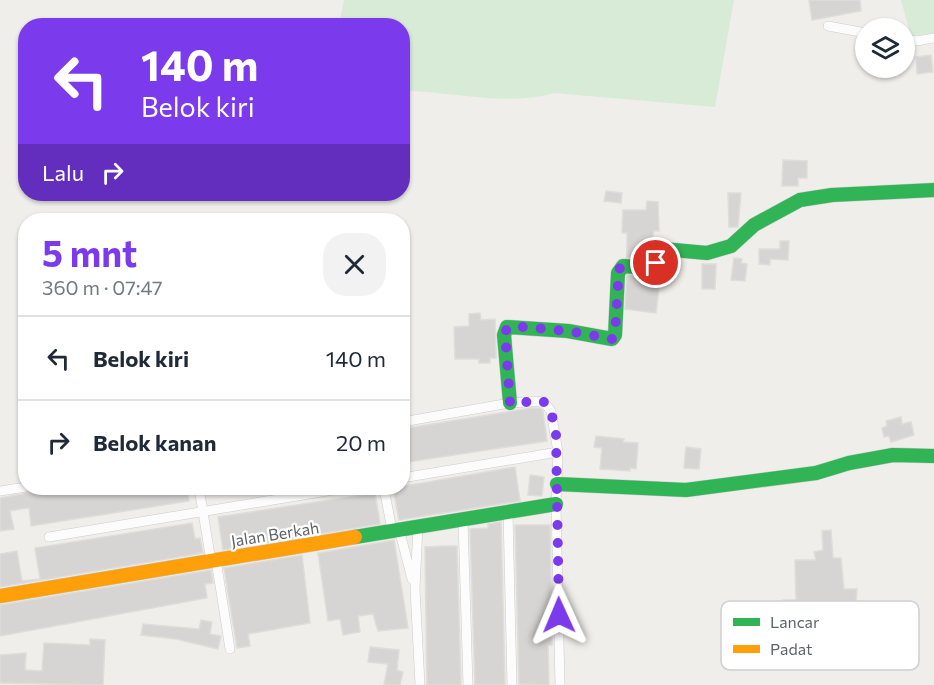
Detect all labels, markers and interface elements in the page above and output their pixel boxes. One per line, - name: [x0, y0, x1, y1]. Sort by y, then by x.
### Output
- map controls: [855, 18, 915, 78]
- button: layers: [855, 18, 915, 78]
- text: 140 m: [141, 38, 258, 90]
- icon: left: [42, 42, 120, 120]
- text: Belok kiri: [141, 90, 255, 123]
- icon: right: [96, 156, 129, 189]
- text: Lalu: [42, 159, 84, 186]
- text: 5 mnt: [42, 230, 137, 274]
- button: close: [323, 233, 386, 296]
- pin: [630, 237, 681, 288]
- icon: arrive: [639, 246, 672, 279]
- text: 360 m · 07:47: [42, 275, 163, 299]
- icon: left: [42, 342, 75, 375]
- text: Belok kiri: [93, 345, 189, 372]
- text: 140 m: [326, 345, 386, 372]
- icon: right: [42, 426, 75, 459]
- text: Belok kanan: [93, 429, 216, 456]
- text: 20 m: [336, 429, 386, 456]
- street label: Jalan Berkah: [229, 517, 320, 550]
- position arrow: [527, 583, 591, 647]
- legend: [721, 601, 919, 670]
- text: Lancar: [770, 612, 820, 631]
- text: Padat: [770, 639, 813, 658]

